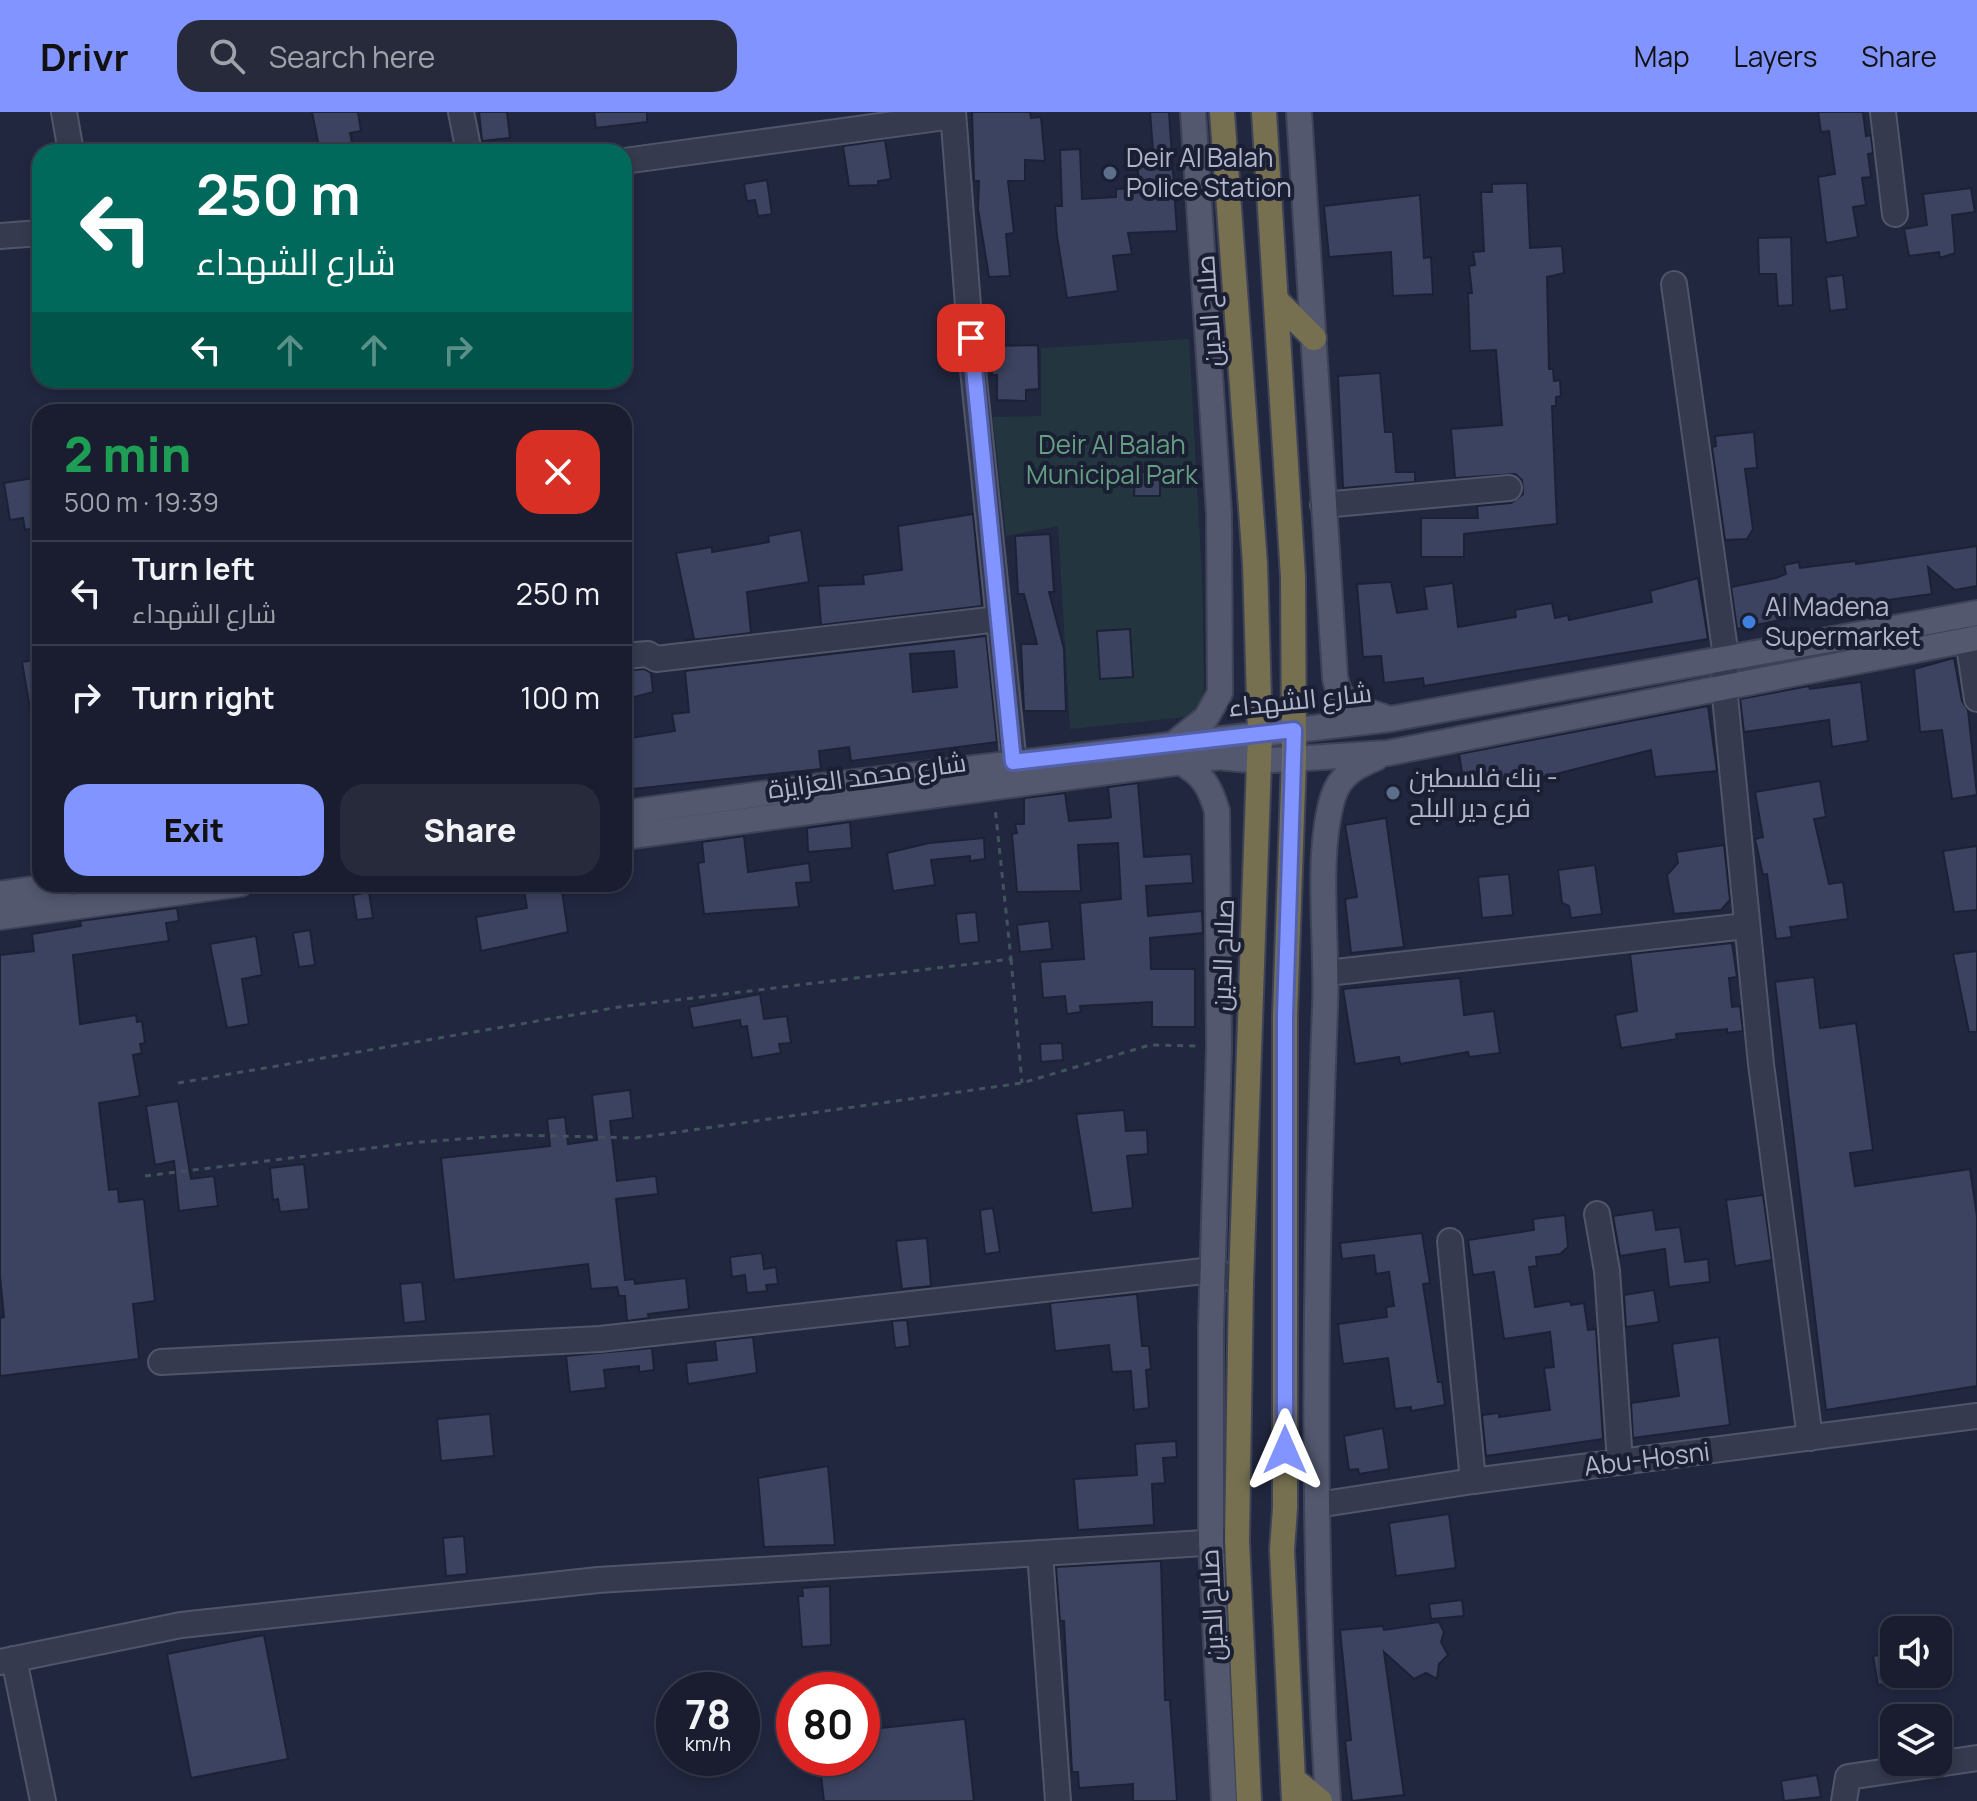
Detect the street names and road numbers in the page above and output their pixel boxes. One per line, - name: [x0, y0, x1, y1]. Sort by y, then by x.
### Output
- street label: صلاح الدين: [1186, 254, 1230, 368]
- street label: شارع الشهداء: [1226, 674, 1374, 724]
- street label: شارع محمد العزايزة: [765, 743, 968, 807]
- street label: صلاح الدين: [1202, 898, 1242, 1012]
- street label: Abu-Hosni: [1582, 1432, 1712, 1484]
- street label: صلاح الدين: [1190, 1548, 1232, 1662]

